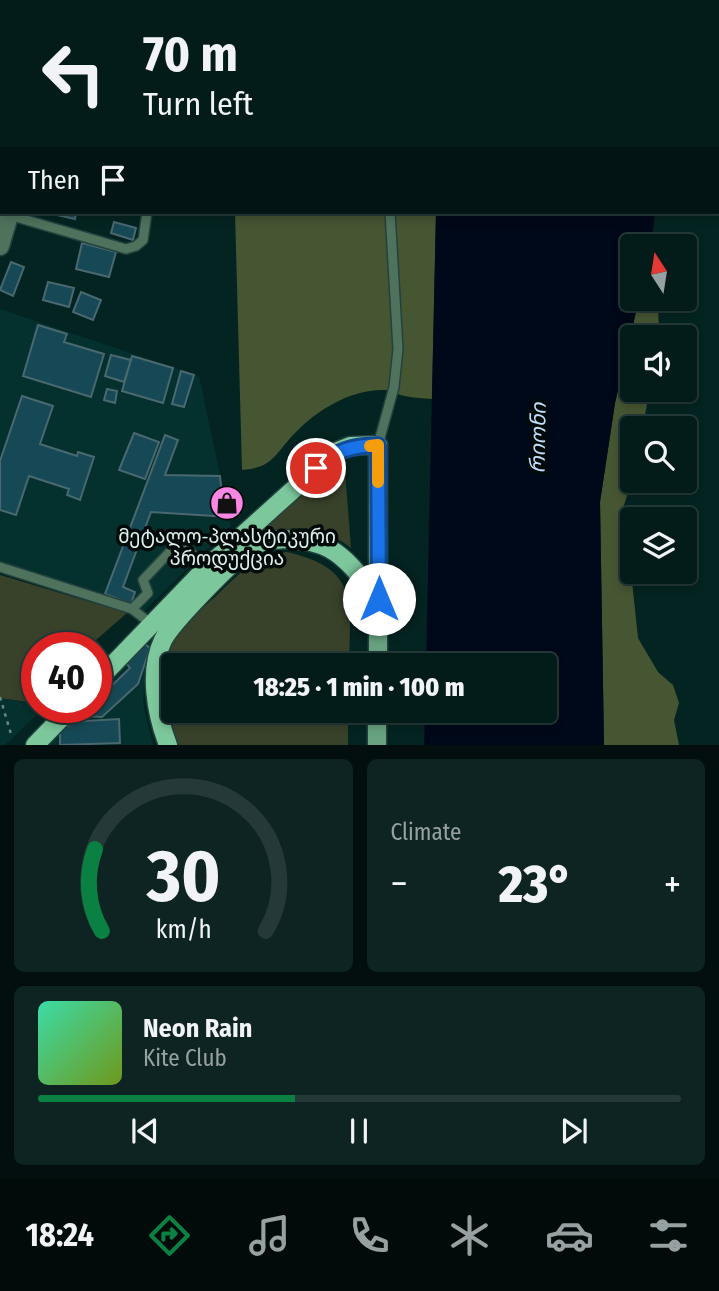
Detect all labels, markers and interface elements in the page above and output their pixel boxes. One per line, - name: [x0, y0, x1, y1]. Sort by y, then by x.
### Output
- text: 70 m: [143, 25, 238, 84]
- icon: left: [28, 28, 119, 119]
- text: Turn left: [143, 85, 253, 123]
- icon: arrive: [94, 161, 132, 199]
- text: Then: [28, 165, 80, 196]
- north arrow: [620, 234, 696, 312]
- map controls: [620, 234, 697, 584]
- button: sound: [620, 325, 697, 402]
- water label: რიონი: [524, 402, 552, 473]
- button: search: [620, 416, 697, 493]
- pin: [286, 438, 346, 498]
- icon: arrive: [297, 449, 335, 487]
- shop icon: მეტალო-პლასტიკური პროდუქცია: [208, 484, 246, 522]
- button: layers: [620, 507, 697, 584]
- place label: მეტალო-პლასტიკური პროდუქცია: [118, 525, 336, 571]
- position arrow: [342, 562, 416, 636]
- speed limit sign: 40: [21, 632, 112, 723]
- text: 18:25 · 1 min · 100 m: [254, 672, 464, 703]
- text: Climate: [391, 818, 461, 846]
- text: 30: [145, 834, 220, 921]
- text: 23°: [499, 853, 573, 916]
- text: −: [391, 861, 408, 907]
- text: +: [664, 861, 681, 907]
- text: km/h: [155, 915, 211, 945]
- text: Neon Rain: [143, 1013, 252, 1044]
- text: Kite Club: [143, 1044, 227, 1072]
- icon: previous: [126, 1112, 164, 1150]
- icon: pause: [340, 1112, 378, 1150]
- icon: next: [555, 1112, 593, 1150]
- icon: directions: [145, 1211, 194, 1260]
- icon: music: [245, 1211, 294, 1260]
- icon: phone: [345, 1211, 394, 1260]
- icon: climate: [445, 1211, 494, 1260]
- icon: car: [545, 1211, 594, 1260]
- icon: filters: [644, 1211, 693, 1260]
- text: 18:24: [25, 1216, 94, 1254]

